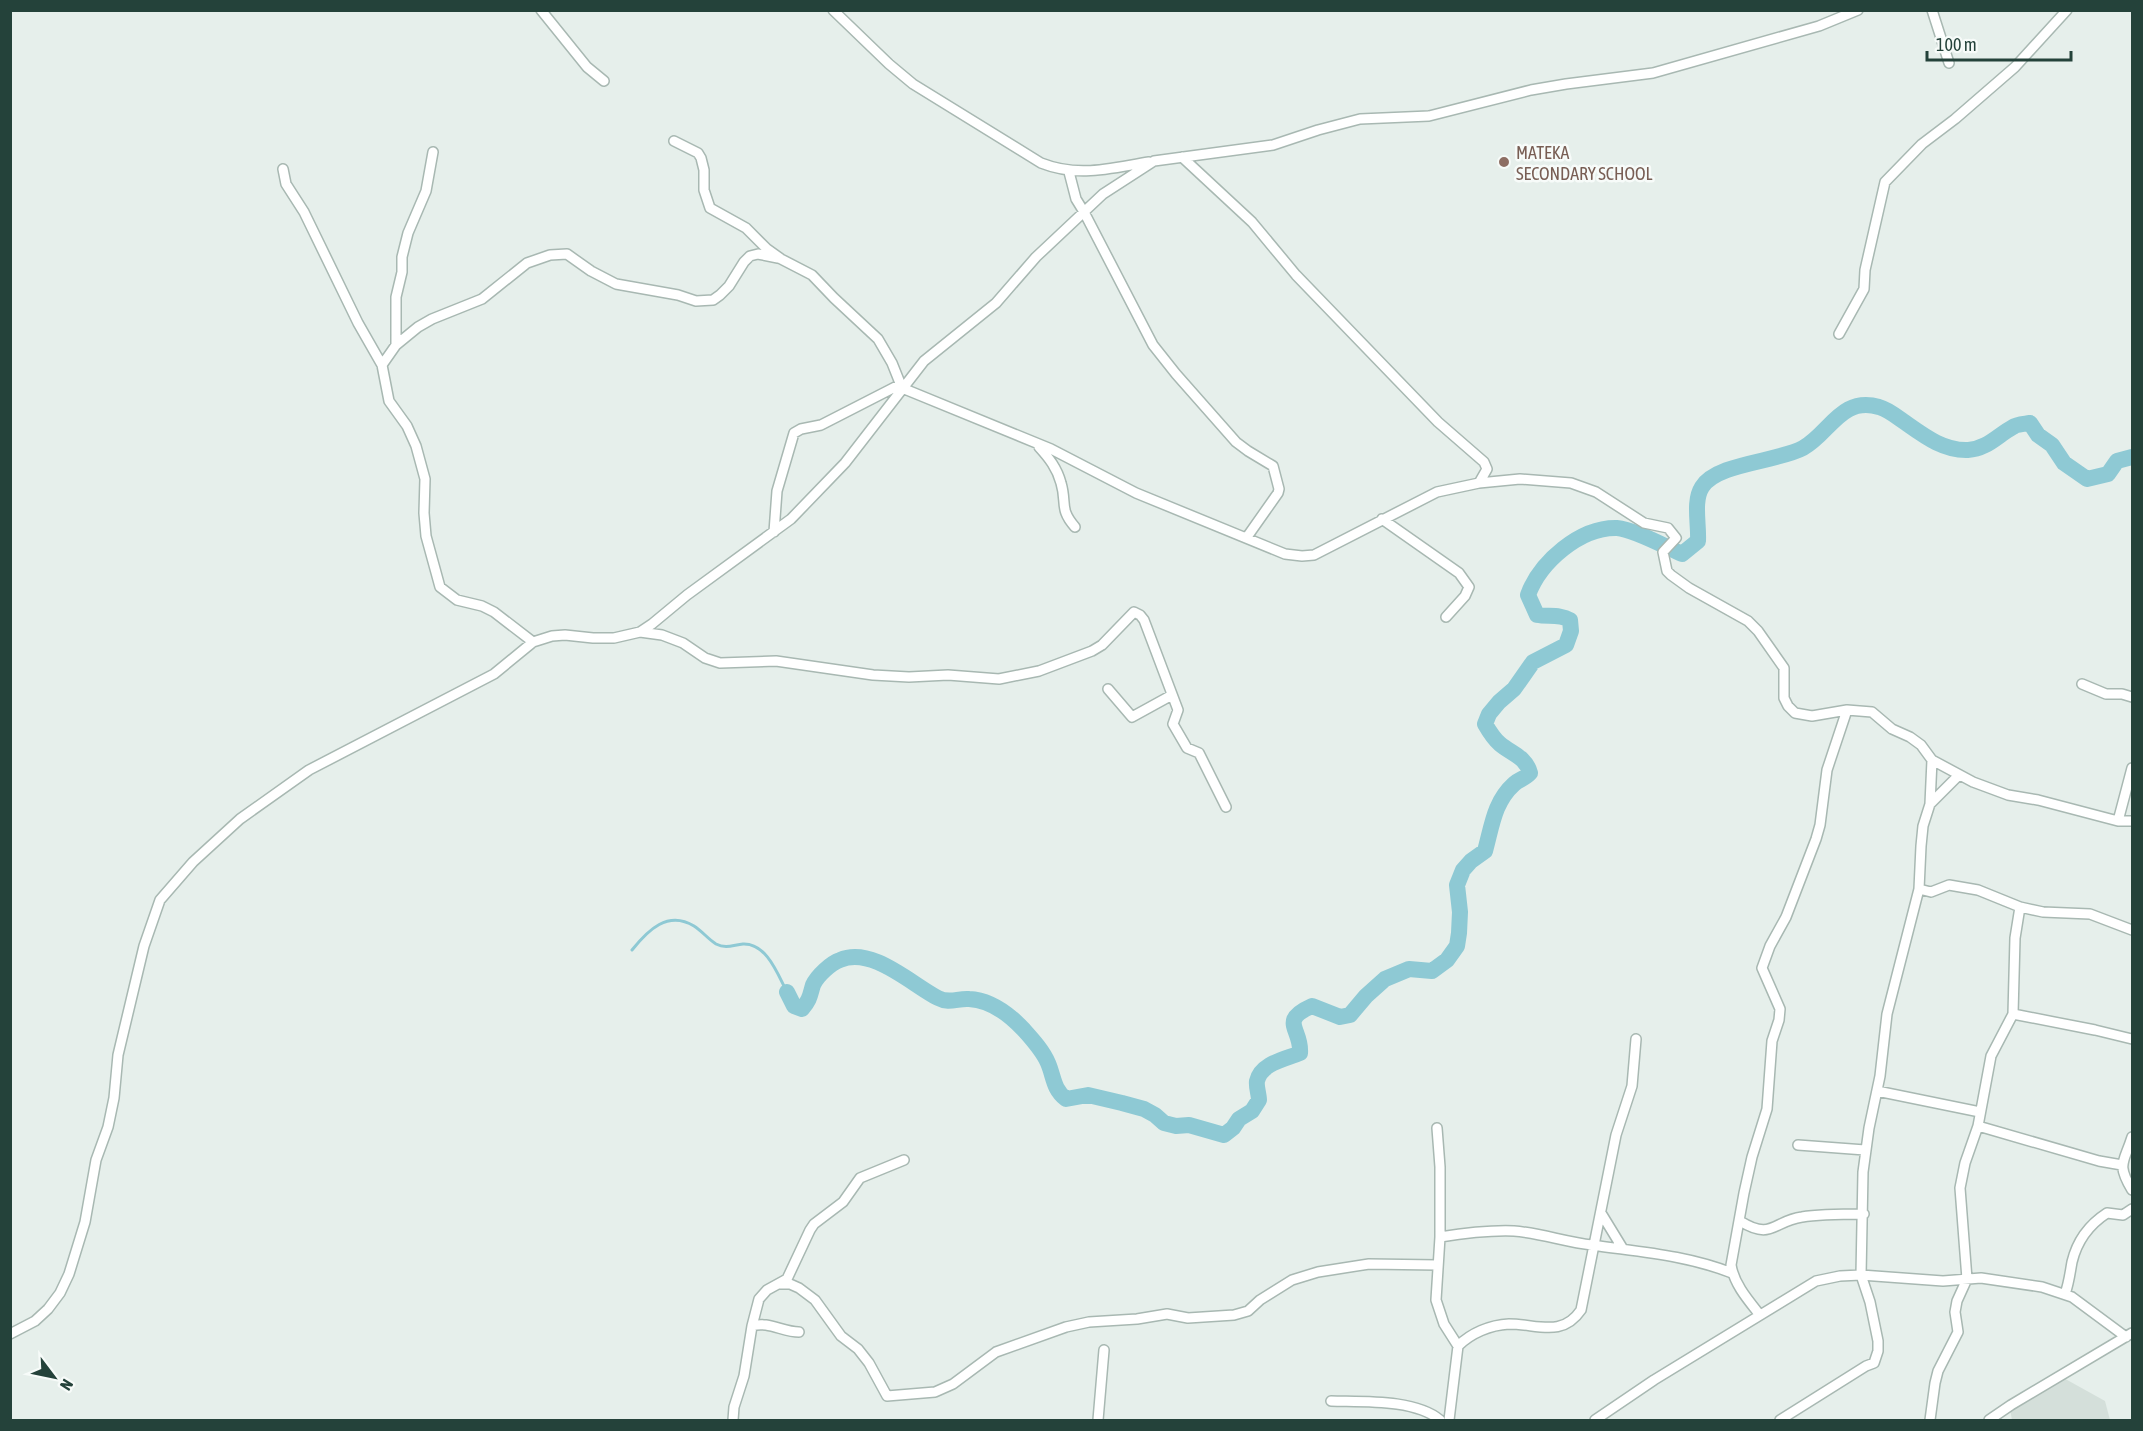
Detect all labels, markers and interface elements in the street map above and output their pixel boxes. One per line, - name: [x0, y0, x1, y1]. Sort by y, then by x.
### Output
- scale bar: [1927, 24, 2071, 62]
- text: 100 m: [1936, 34, 1977, 55]
- place label: MATEKA SECONDARY SCHOOL: [1516, 142, 1652, 184]
- marker: MATEKA SECONDARY SCHOOL: [1497, 155, 1511, 169]
- north arrow: [24, 1347, 84, 1407]
- text: N: [57, 1376, 77, 1394]

